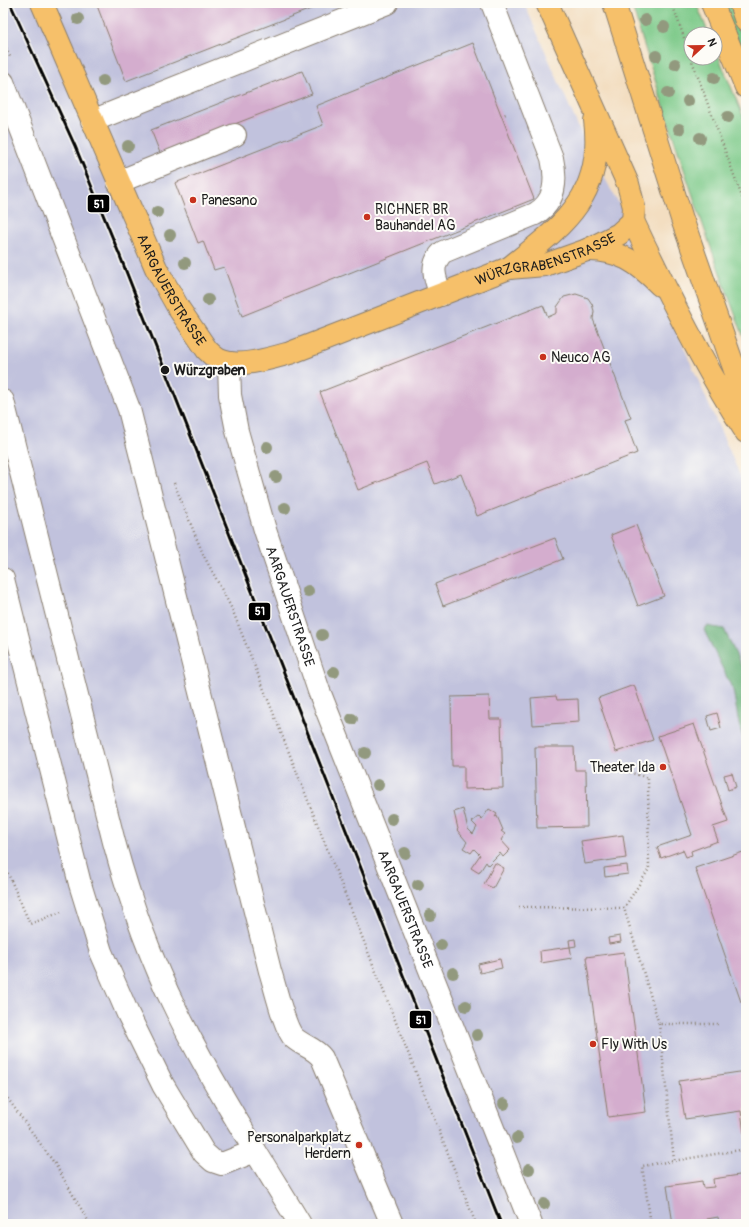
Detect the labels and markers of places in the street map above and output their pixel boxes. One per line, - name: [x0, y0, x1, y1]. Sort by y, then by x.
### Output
- place label: Panesano: [201, 192, 258, 209]
- marker: Panesano: [188, 195, 198, 205]
- place label: RICHNER BR Bauhandel AG: [375, 201, 455, 234]
- marker: RICHNER BR Bauhandel AG: [362, 212, 372, 222]
- place label: Neuco AG: [551, 349, 610, 366]
- marker: Neuco AG: [538, 352, 548, 362]
- place label: Würzgraben: [174, 362, 246, 379]
- marker: Würzgraben: [159, 364, 171, 376]
- place label: Theater Ida: [590, 759, 655, 776]
- marker: Theater Ida: [658, 762, 668, 772]
- place label: Fly With Us: [601, 1036, 668, 1053]
- marker: Fly With Us: [588, 1039, 598, 1049]
- place label: Personalparkplatz Herdern: [247, 1129, 351, 1162]
- marker: Personalparkplatz Herdern: [354, 1140, 364, 1150]

